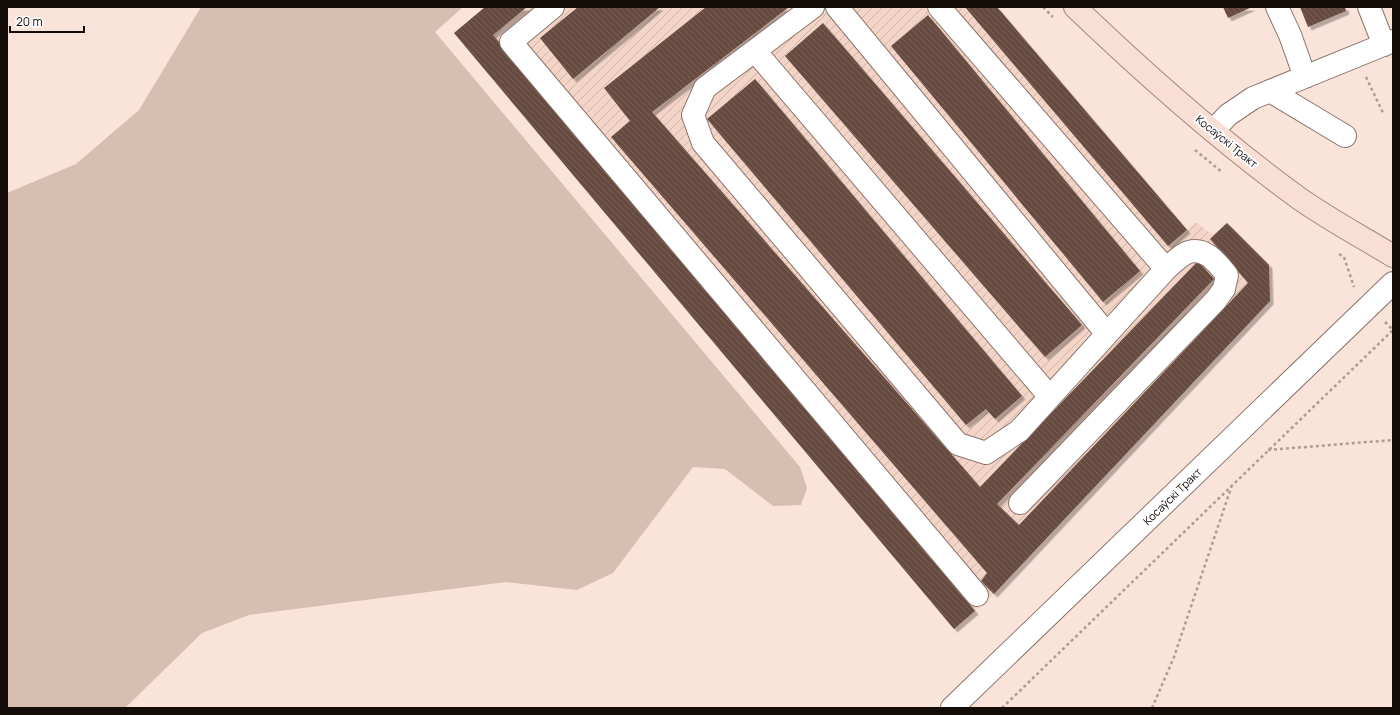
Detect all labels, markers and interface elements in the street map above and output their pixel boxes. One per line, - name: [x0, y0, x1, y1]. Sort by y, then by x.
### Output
- scale bar: [10, 8, 84, 34]
- text: 20 m: [16, 13, 43, 30]
- street label: Косаўскі Тракт: [1193, 111, 1262, 171]
- street label: Косаўскі Тракт: [1139, 464, 1205, 528]

